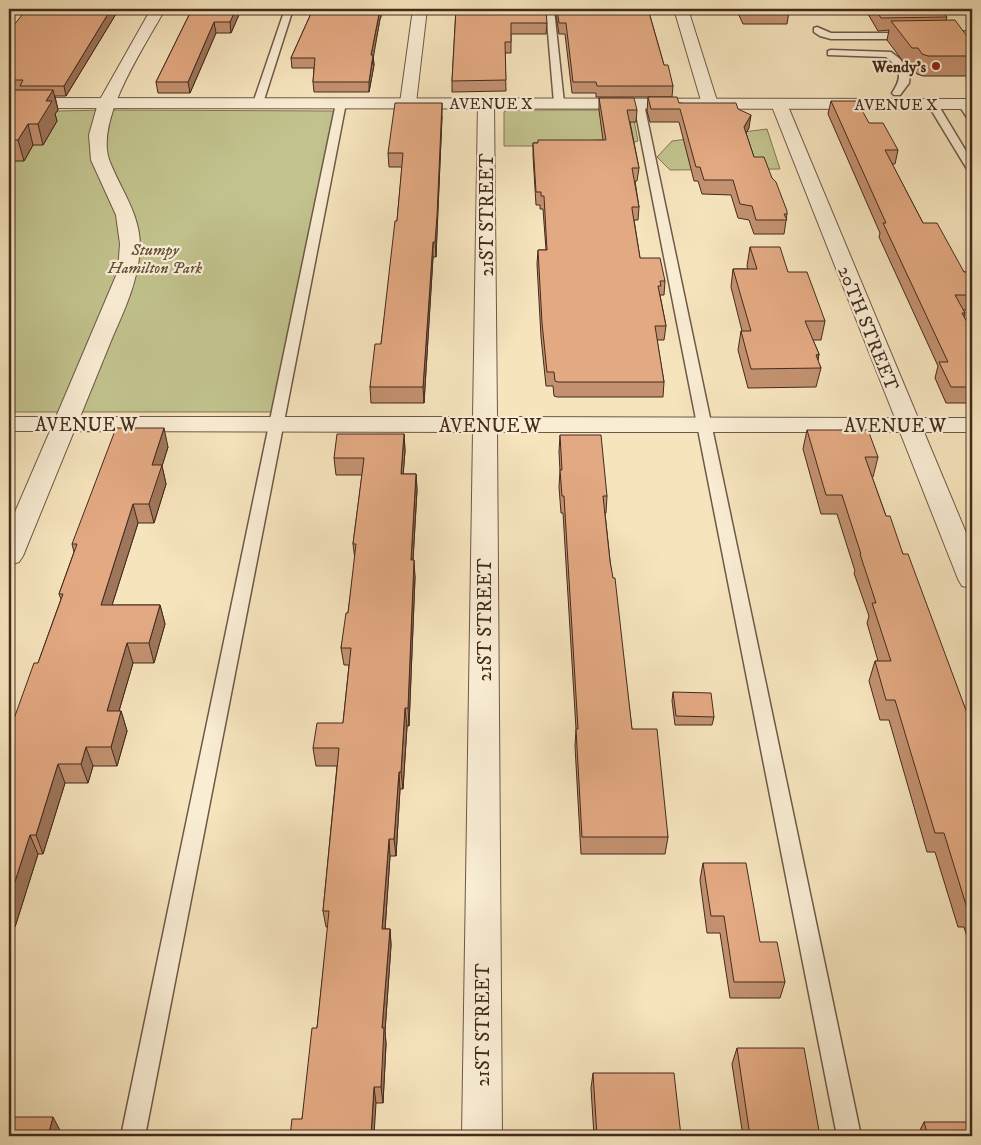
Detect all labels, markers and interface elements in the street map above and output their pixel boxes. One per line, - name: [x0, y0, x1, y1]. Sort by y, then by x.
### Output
- place label: Wendy's: [871, 57, 927, 77]
- marker: Wendy's: [930, 60, 942, 72]
- street label: AVENUE X: [449, 94, 533, 114]
- street label: AVENUE X: [854, 95, 938, 115]
- street label: 21ST STREET: [476, 153, 499, 277]
- park label: Stumpy Hamilton Park: [107, 240, 203, 278]
- street label: 20TH STREET: [832, 263, 903, 395]
- street label: AVENUE W: [35, 414, 138, 437]
- street label: AVENUE W: [439, 415, 542, 438]
- street label: AVENUE W: [844, 415, 947, 438]
- street label: 21ST STREET: [474, 558, 497, 682]
- street label: 21ST STREET: [472, 963, 495, 1087]

